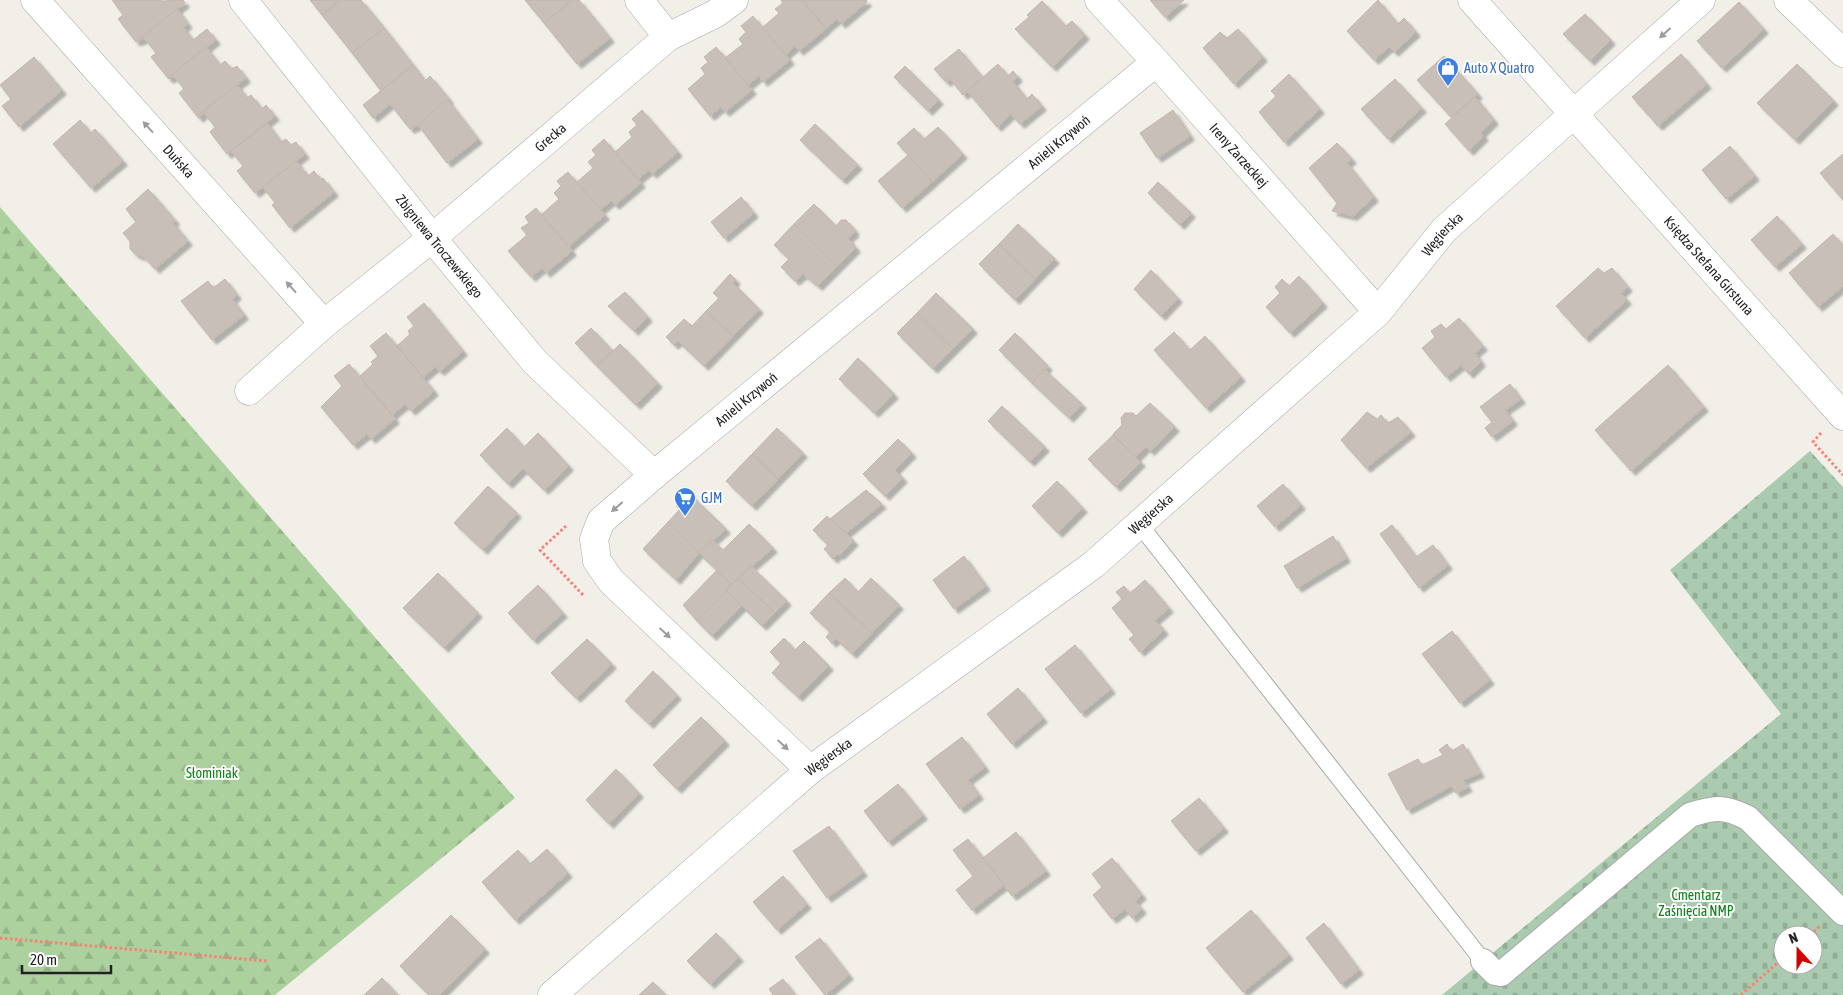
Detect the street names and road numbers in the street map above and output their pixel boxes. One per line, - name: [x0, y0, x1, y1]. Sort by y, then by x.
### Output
- street label: Anieli Krzywoń: [1025, 112, 1093, 172]
- street label: Grecka: [531, 120, 569, 155]
- street label: Ireny Zarzeckiej: [1206, 120, 1272, 191]
- street label: Duńska: [160, 141, 198, 181]
- street label: Zbigniewa Troczewskiego: [393, 191, 486, 301]
- street label: Węgierska: [1418, 209, 1466, 259]
- street label: Księdza Stefana Girstuna: [1661, 213, 1757, 318]
- street label: Anieli Krzywoń: [712, 369, 781, 429]
- street label: Węgierska: [1125, 490, 1176, 537]
- street label: Węgierska: [802, 735, 855, 779]

